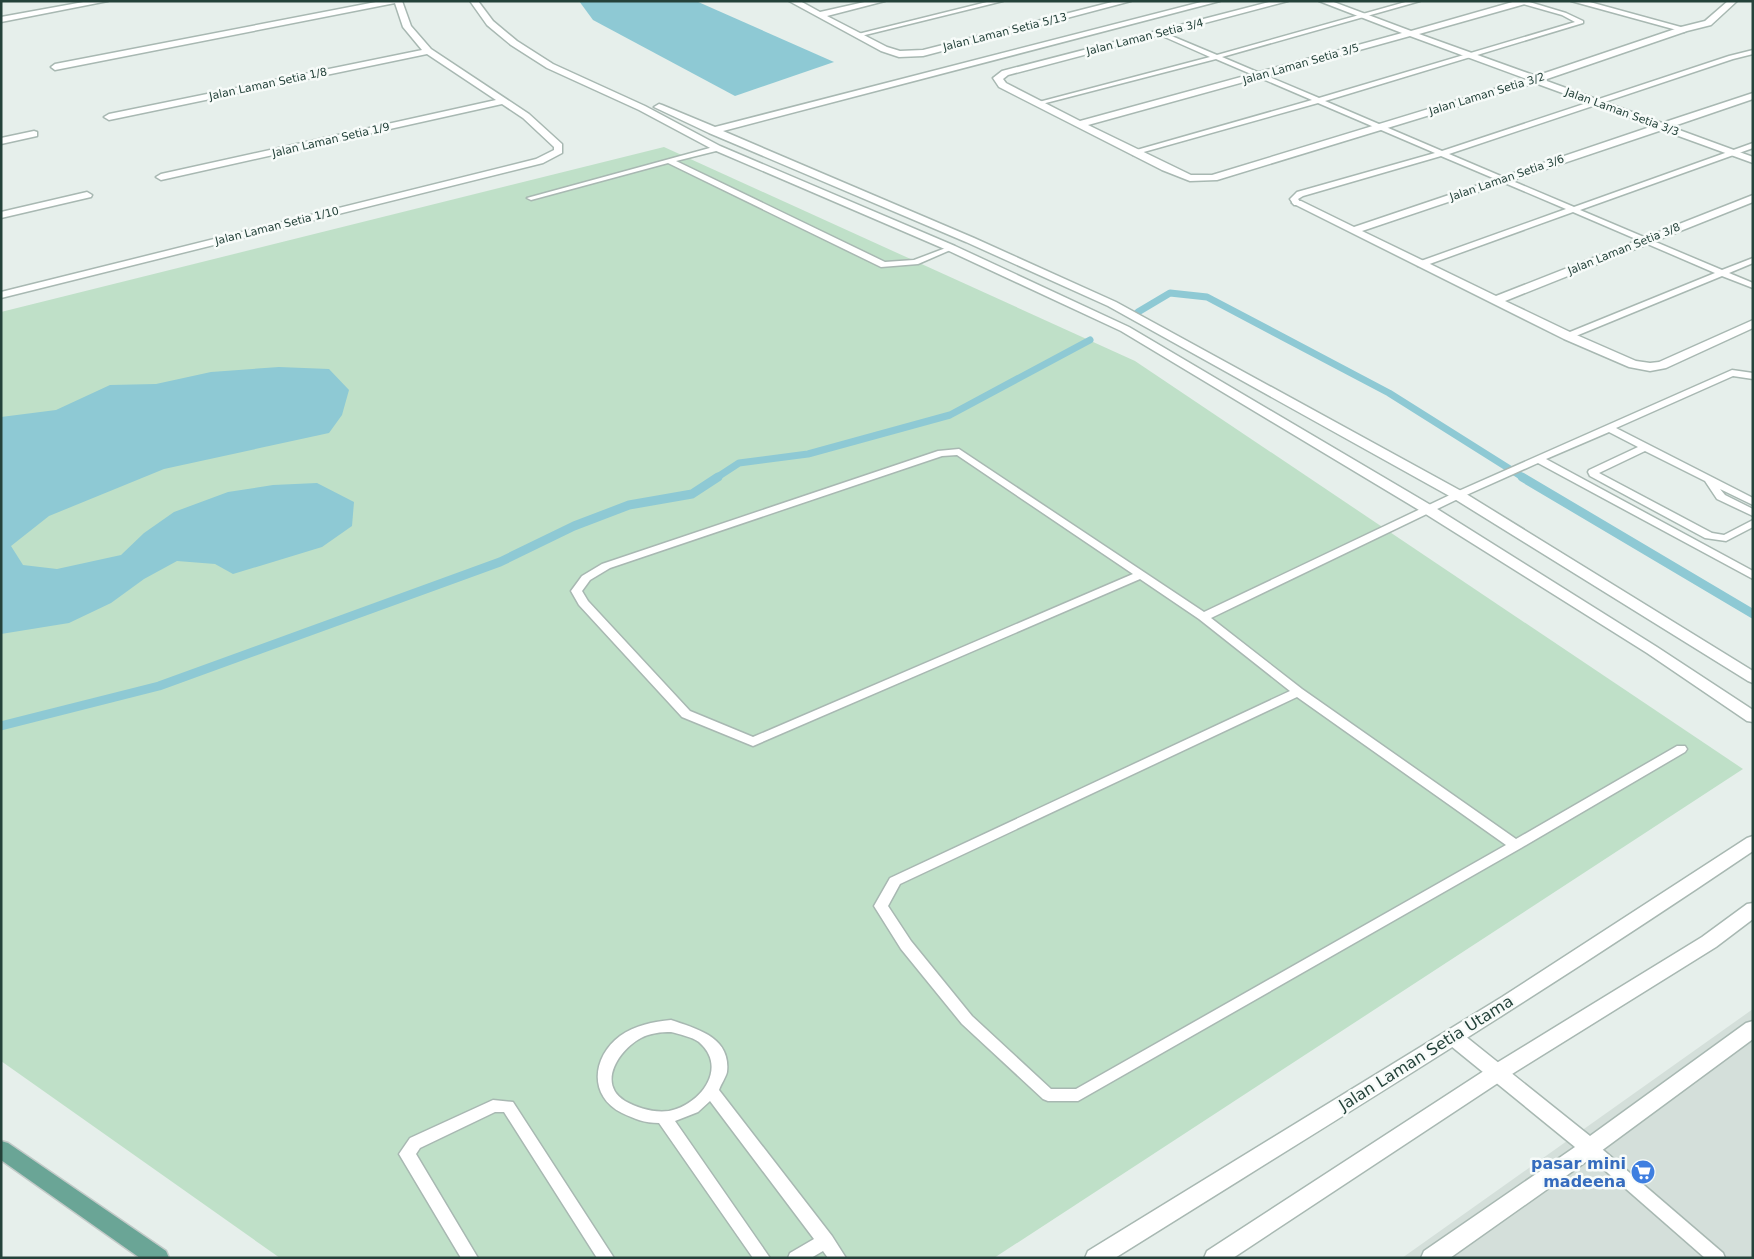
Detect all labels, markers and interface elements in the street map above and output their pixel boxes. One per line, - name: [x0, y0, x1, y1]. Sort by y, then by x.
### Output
- street label: Jalan Laman Setia 5/13: [941, 10, 1068, 54]
- street label: Jalan Laman Setia 3/4: [1084, 16, 1205, 58]
- street label: Jalan Laman Setia 3/5: [1241, 41, 1361, 87]
- street label: Jalan Laman Setia 1/8: [207, 65, 328, 103]
- street label: Jalan Laman Setia 3/2: [1427, 70, 1546, 118]
- street label: Jalan Laman Setia 3/3: [1562, 85, 1681, 139]
- street label: Jalan Laman Setia 1/9: [270, 120, 391, 160]
- street label: Jalan Laman Setia 3/6: [1447, 152, 1566, 204]
- street label: Jalan Laman Setia 1/10: [213, 204, 340, 248]
- street label: Jalan Laman Setia 3/8: [1565, 220, 1682, 278]
- street label: Jalan Laman Setia Utama: [1334, 991, 1517, 1115]
- place label: pasar mini madeena: [1531, 1154, 1626, 1191]
- supermarket icon: pasar mini madeena: [1630, 1159, 1656, 1185]

